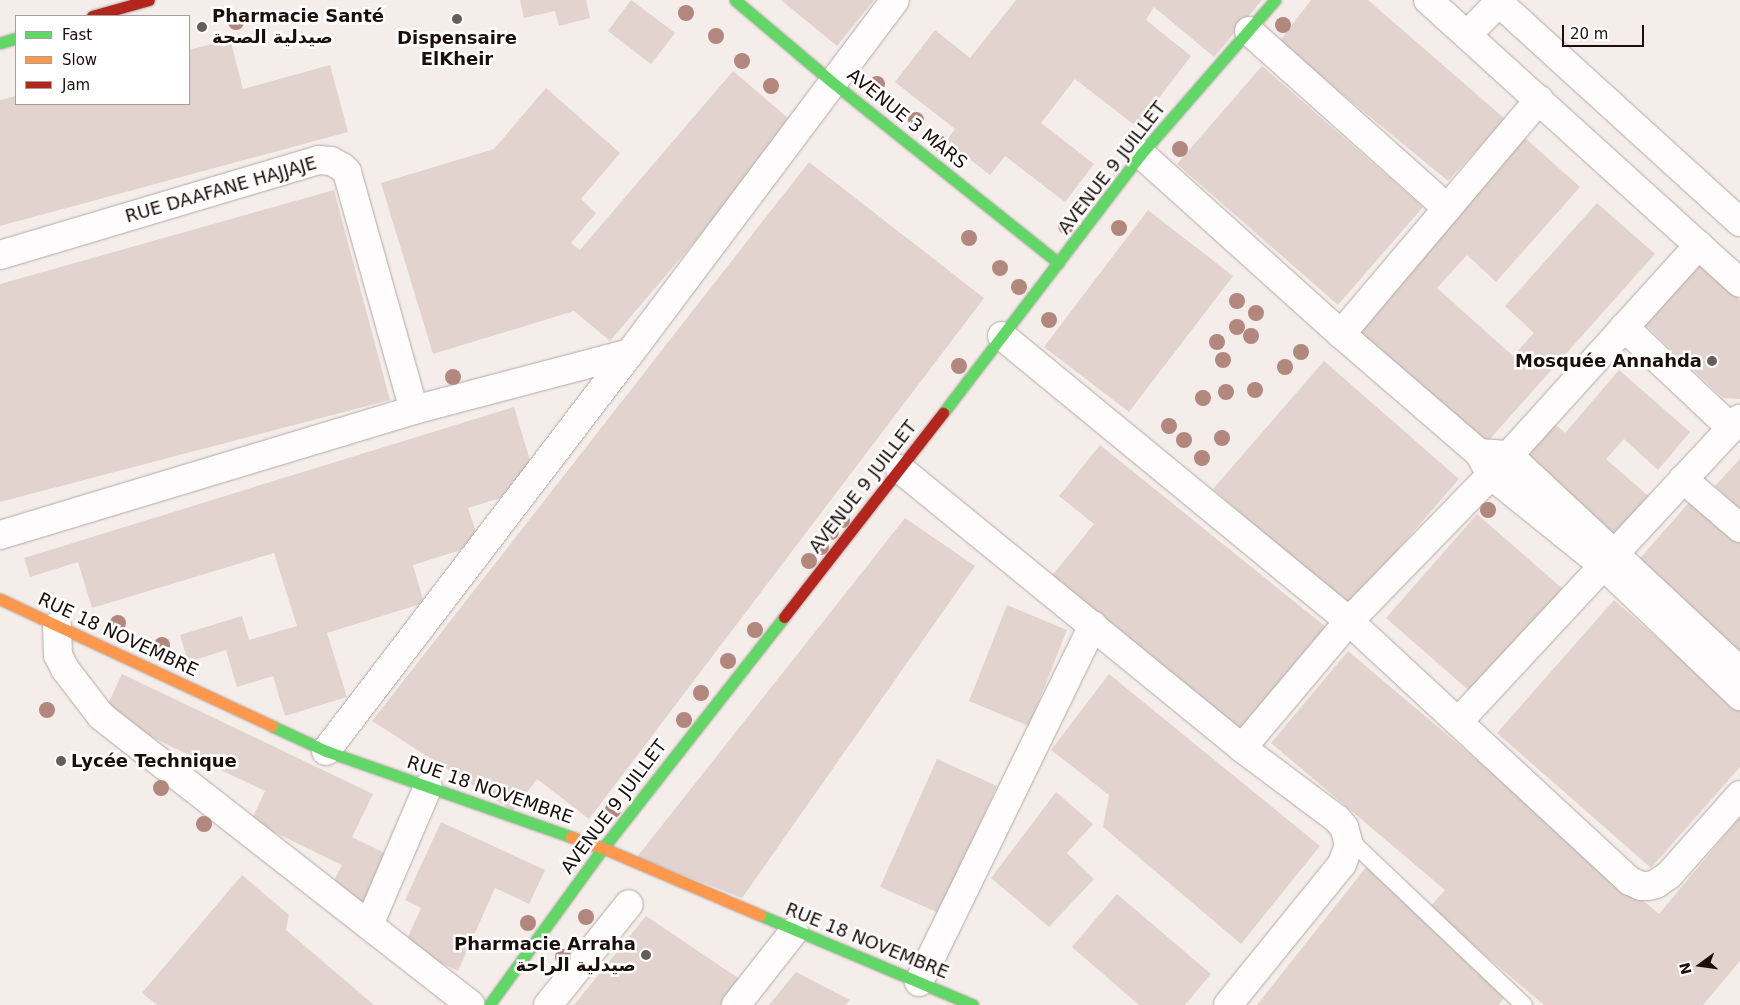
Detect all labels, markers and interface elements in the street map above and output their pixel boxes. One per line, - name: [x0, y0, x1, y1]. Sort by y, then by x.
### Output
- place label: Pharmacie Santé صيدلية الصحة: [212, 6, 384, 48]
- marker: Dispensaire ElKheir: [450, 12, 464, 26]
- legend: [15, 15, 190, 105]
- scale bar: [1565, 15, 1648, 47]
- marker: Pharmacie Santé صيدلية الصحة: [196, 21, 208, 33]
- text: 20 m: [1570, 25, 1608, 43]
- text: Fast: [62, 26, 92, 44]
- place label: Dispensaire ElKheir: [397, 28, 517, 70]
- text: Slow: [62, 51, 97, 69]
- street label: AVENUE 3 MARS: [843, 64, 971, 174]
- text: Jam: [62, 76, 90, 94]
- street label: AVENUE 9 JUILLET: [1054, 98, 1170, 238]
- street label: RUE DAAFANE HAJJAJE: [123, 152, 319, 228]
- place label: Mosquée Annahda: [1515, 350, 1702, 372]
- marker: Mosquée Annahda: [1706, 355, 1718, 367]
- street label: AVENUE 9 JUILLET: [805, 417, 921, 557]
- street label: RUE 18 NOVEMBRE: [35, 588, 201, 682]
- street label: AVENUE 9 JUILLET: [557, 736, 671, 878]
- place label: Lycée Technique: [71, 750, 237, 772]
- street label: RUE 18 NOVEMBRE: [404, 751, 576, 829]
- marker: Lycée Technique: [55, 755, 67, 767]
- street label: RUE 18 NOVEMBRE: [782, 898, 952, 984]
- place label: Pharmacie Arraha صيدلية الراحة: [454, 934, 636, 976]
- north arrow: [1675, 940, 1725, 990]
- marker: Pharmacie Arraha صيدلية الراحة: [640, 949, 652, 961]
- text: N: [1676, 961, 1695, 976]

